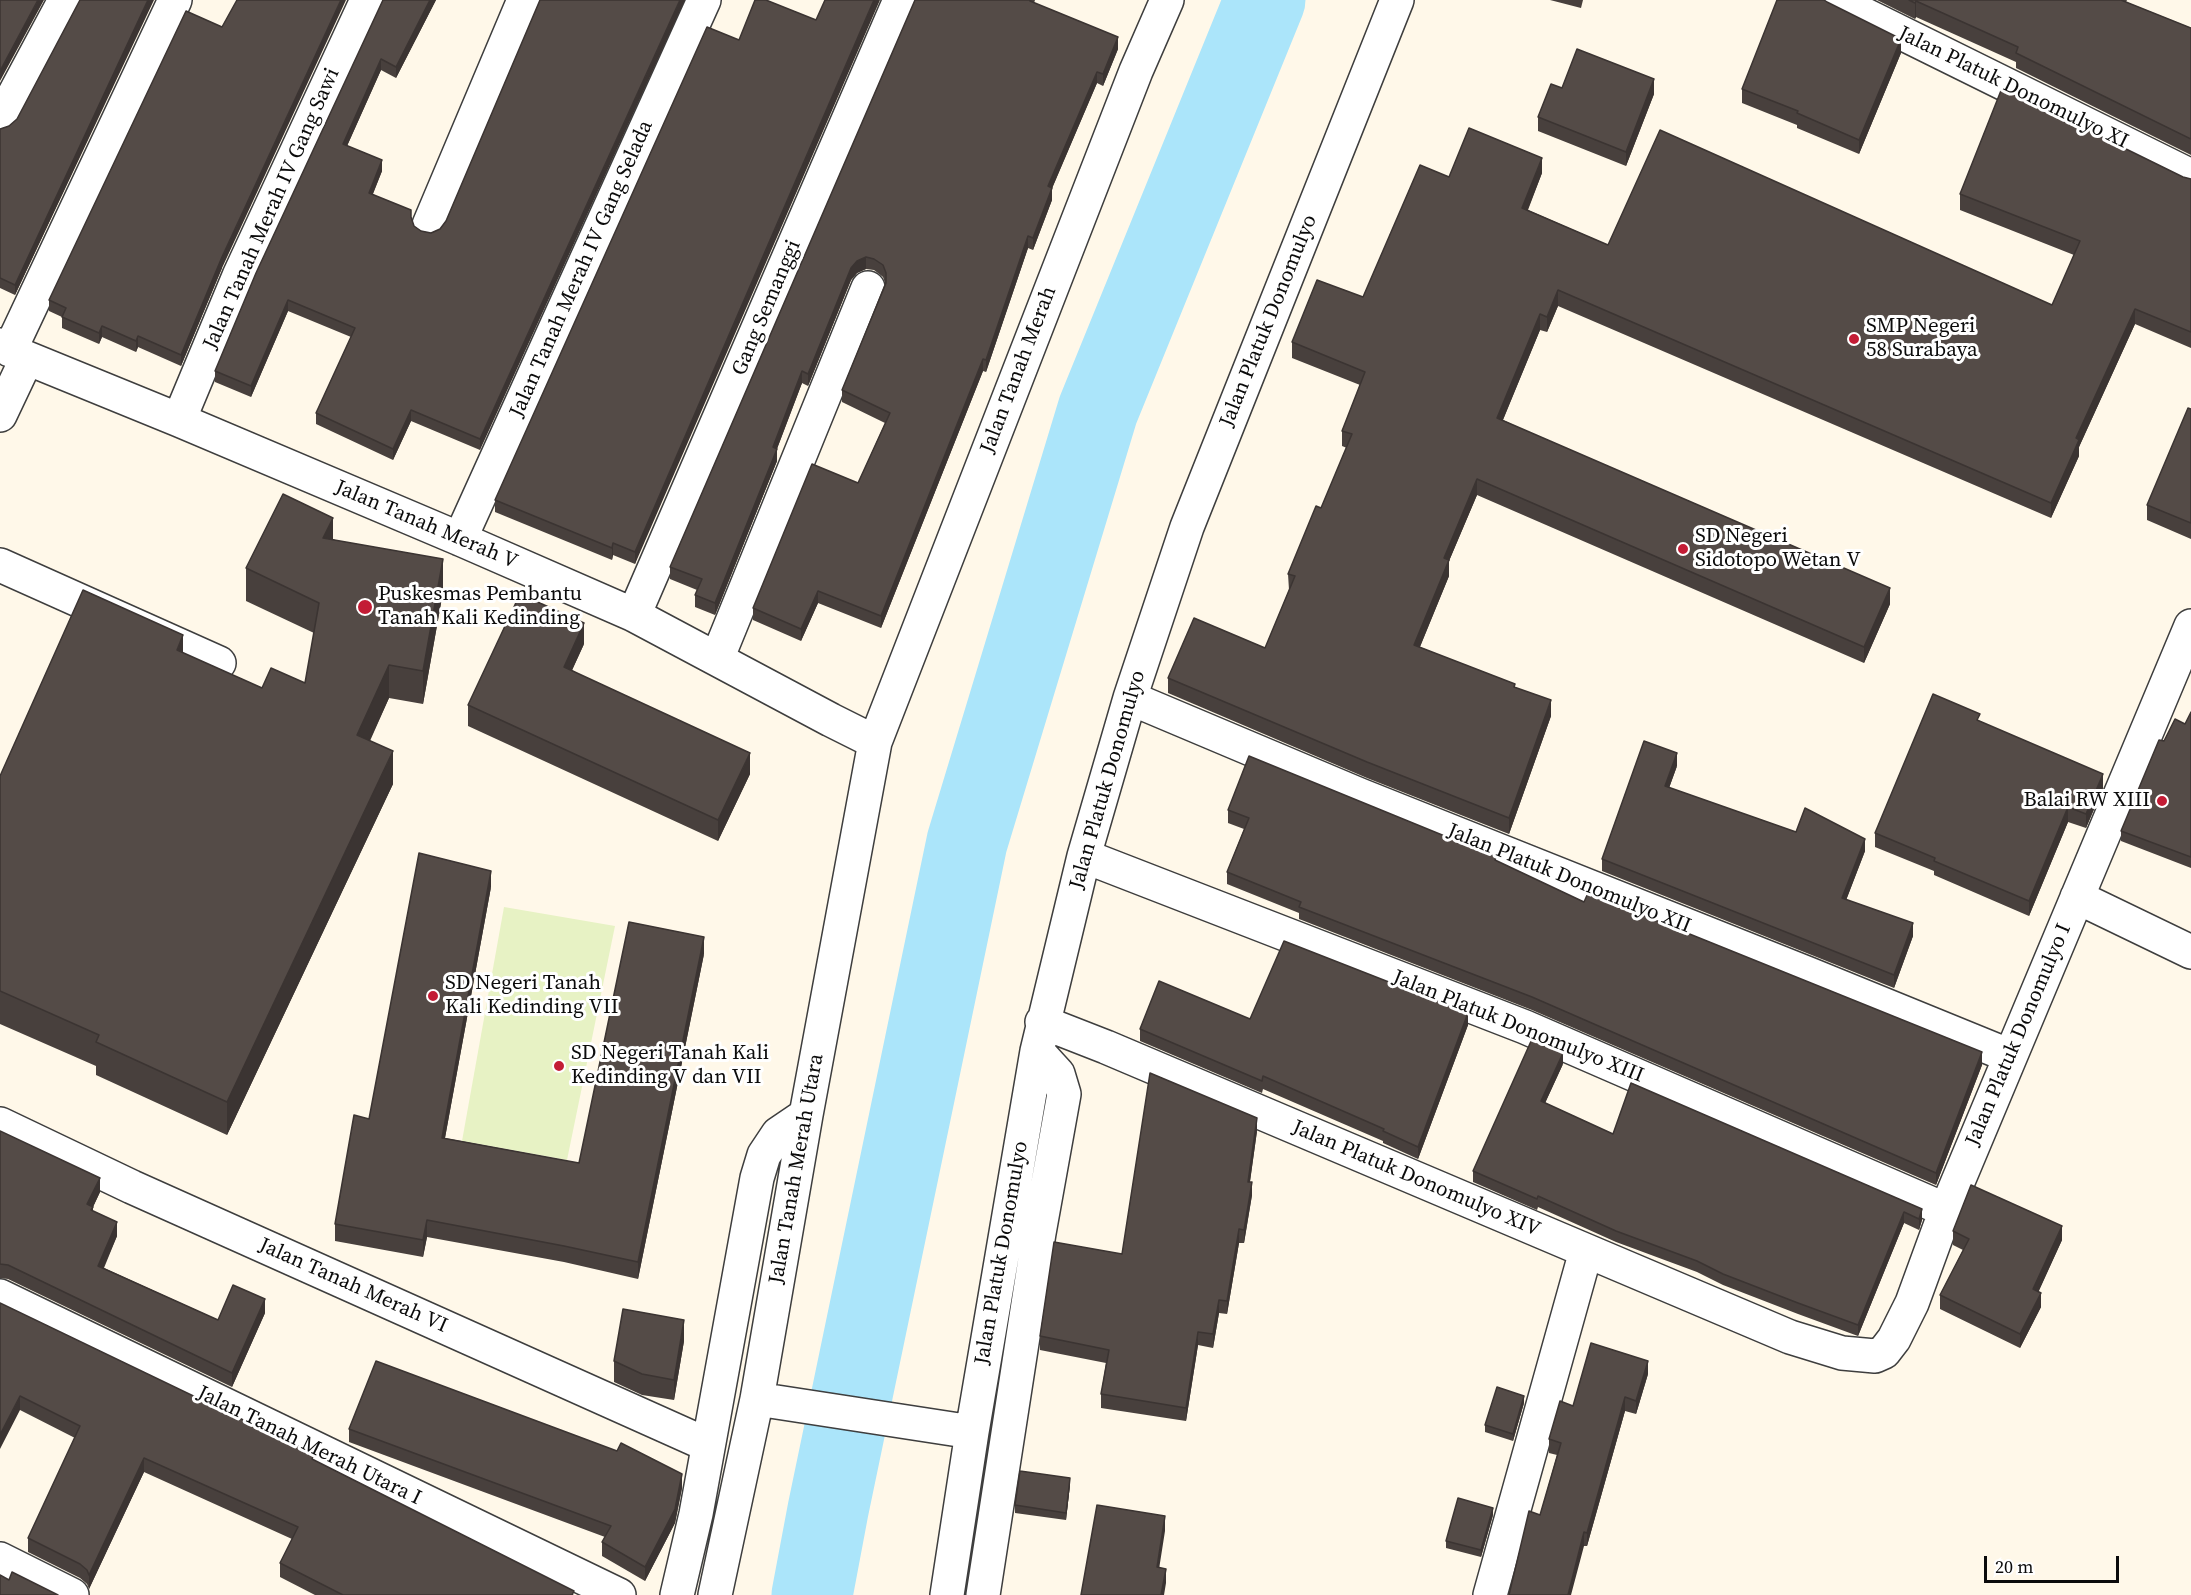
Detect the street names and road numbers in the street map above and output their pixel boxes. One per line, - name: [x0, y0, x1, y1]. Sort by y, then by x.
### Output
- street label: Jalan Platuk Donomulyo XI: [1894, 21, 2132, 155]
- street label: Jalan Tanah Merah IV Gang Sawi: [198, 64, 346, 354]
- street label: Jalan Tanah Merah IV Gang Selada: [505, 117, 659, 421]
- street label: Jalan Platuk Donomulyo: [1215, 211, 1323, 431]
- street label: Gang Semanggi: [727, 236, 807, 380]
- street label: Jalan Tanah Merah: [976, 283, 1062, 457]
- street label: Jalan Tanah Merah V: [331, 475, 521, 575]
- street label: Jalan Platuk Donomulyo: [1065, 668, 1151, 892]
- street label: Jalan Platuk Donomulyo XII: [1443, 819, 1695, 939]
- street label: Jalan Platuk Donomulyo I: [1961, 920, 2077, 1150]
- street label: Jalan Platuk Donomulyo XIII: [1389, 965, 1647, 1089]
- street label: Jalan Tanah Merah Utara: [764, 1052, 830, 1286]
- street label: Jalan Platuk Donomulyo XIV: [1288, 1115, 1544, 1243]
- street label: Jalan Platuk Donomulyo: [970, 1139, 1034, 1367]
- street label: Jalan Tanah Merah VI: [255, 1233, 451, 1339]
- street label: Jalan Tanah Merah Utara I: [193, 1381, 425, 1511]

